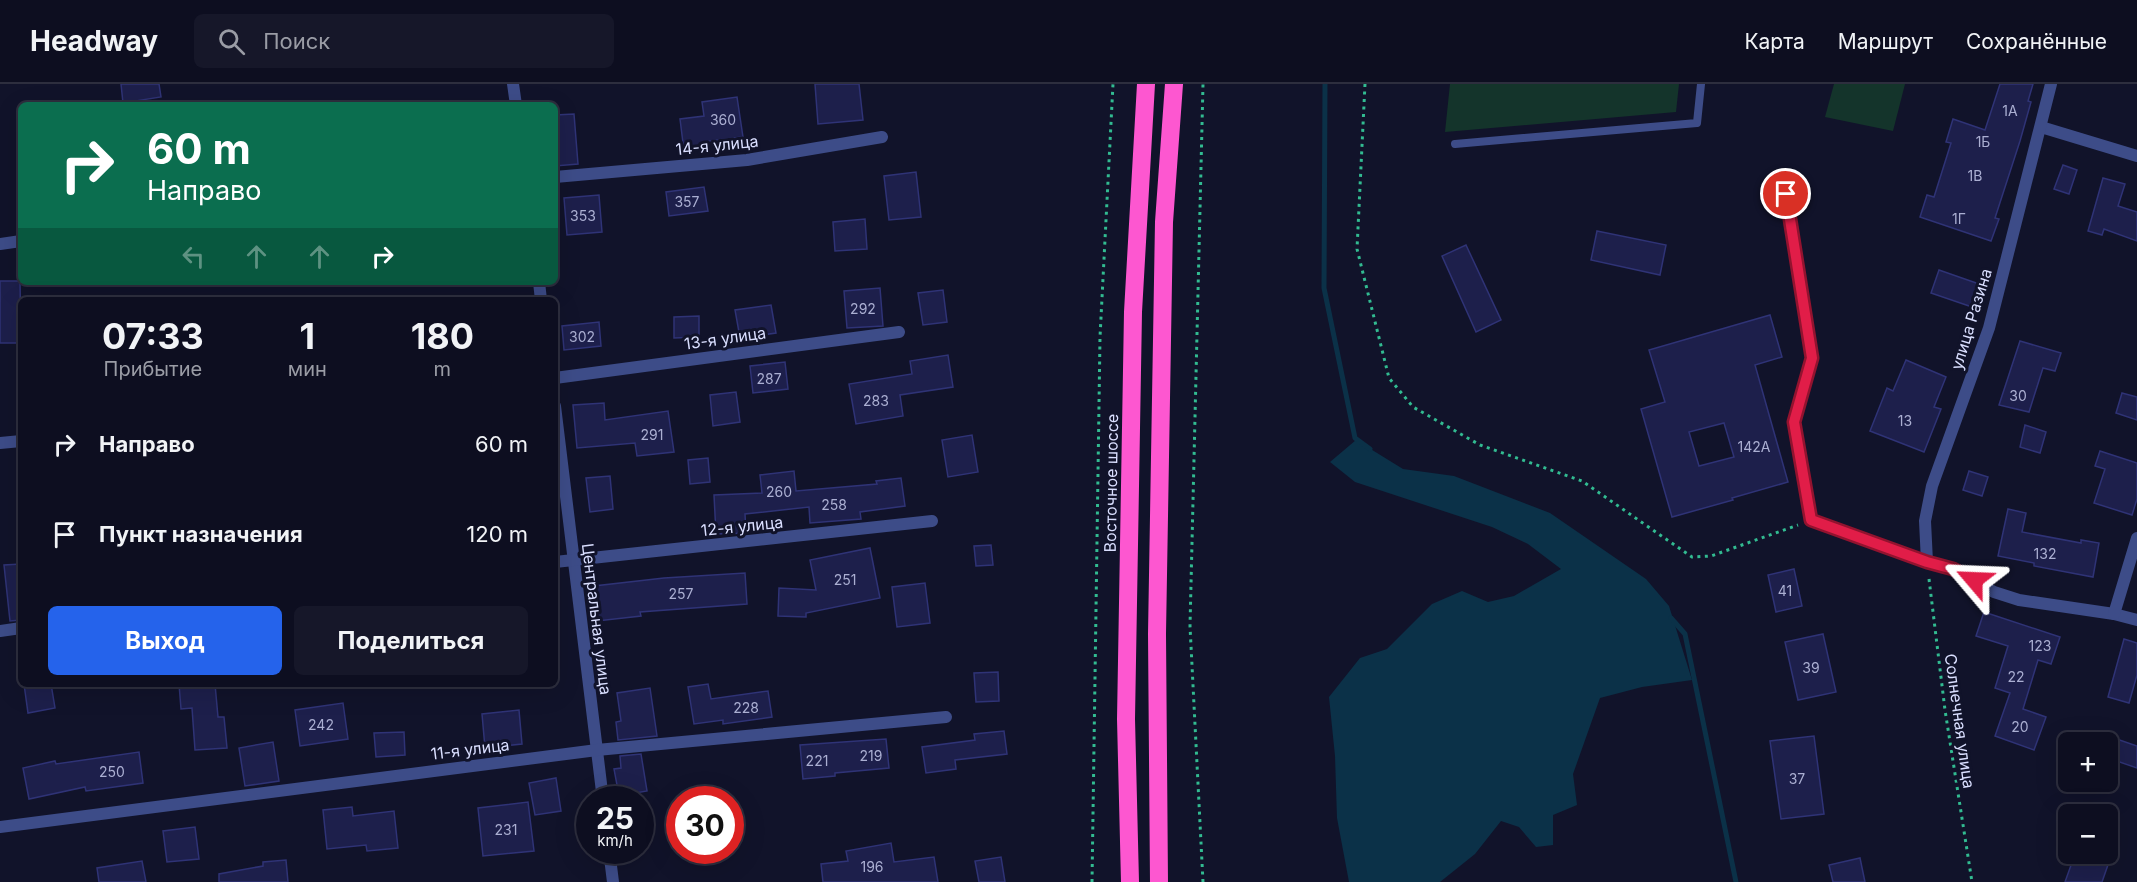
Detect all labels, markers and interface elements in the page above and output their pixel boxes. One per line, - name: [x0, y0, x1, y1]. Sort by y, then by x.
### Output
- search box: [194, 14, 614, 68]
- text: Headway: [30, 24, 158, 58]
- icon: search: [215, 25, 248, 58]
- text: Поиск: [263, 28, 330, 54]
- text: Карта: [1744, 29, 1805, 54]
- text: Маршрут: [1838, 29, 1933, 54]
- text: Сохранённые: [1966, 29, 2107, 54]
- house number: 1А: [2002, 102, 2018, 119]
- house number: 360: [710, 111, 736, 128]
- text: 60 m: [147, 123, 251, 174]
- icon: right: [48, 126, 126, 204]
- street label: 14-я улица: [675, 131, 759, 159]
- house number: 1Б: [1976, 133, 1990, 150]
- house number: 1В: [1968, 167, 1982, 184]
- pin: [1760, 168, 1811, 219]
- text: Направо: [147, 174, 262, 207]
- icon: arrive: [1769, 177, 1802, 210]
- house number: 357: [674, 193, 700, 210]
- house number: 353: [570, 207, 596, 224]
- house number: 1Г: [1952, 210, 1966, 227]
- icon: left: [177, 240, 210, 273]
- icon: ahead: [240, 240, 273, 273]
- icon: ahead: [303, 240, 336, 273]
- icon: right: [366, 240, 399, 273]
- street label: улица Разина: [1946, 266, 1996, 372]
- house number: 292: [850, 300, 876, 317]
- text: 07:33: [102, 314, 204, 358]
- text: 1: [300, 314, 315, 358]
- text: 180: [411, 314, 474, 358]
- street label: 13-я улица: [683, 322, 767, 354]
- house number: 302: [569, 328, 595, 345]
- text: Прибытие: [104, 357, 202, 381]
- text: мин: [288, 357, 327, 381]
- text: m: [434, 357, 451, 381]
- house number: 287: [756, 370, 782, 387]
- house number: 30: [2009, 387, 2027, 404]
- house number: 283: [863, 392, 889, 409]
- house number: 1З: [1898, 412, 1912, 429]
- street label: Восточное шоссе: [1100, 414, 1122, 552]
- house number: 291: [641, 426, 663, 443]
- icon: right: [48, 428, 81, 461]
- text: Направо: [99, 431, 195, 457]
- text: 60 m: [475, 431, 528, 457]
- house number: 142А: [1738, 438, 1771, 455]
- house number: 260: [766, 483, 792, 500]
- house number: 258: [821, 496, 847, 513]
- street label: 12-я улица: [700, 512, 784, 540]
- icon: arrive: [48, 518, 81, 551]
- text: Пункт назначения: [99, 521, 303, 547]
- text: 120 m: [466, 521, 528, 547]
- street label: Центральная улица: [578, 542, 616, 696]
- house number: 132: [2034, 545, 2056, 562]
- position arrow: [1942, 548, 2006, 612]
- house number: 251: [834, 571, 856, 588]
- house number: 41: [1778, 582, 1792, 599]
- house number: 257: [669, 585, 694, 602]
- button: Выход: [48, 606, 282, 675]
- button: Поделиться: [294, 606, 528, 675]
- house number: 123: [2029, 637, 2051, 654]
- street label: Солнечная улица: [1941, 652, 1979, 790]
- house number: 39: [1802, 659, 1820, 676]
- house number: 22: [2007, 668, 2025, 685]
- house number: 228: [733, 699, 759, 716]
- house number: 242: [308, 716, 334, 733]
- house number: 20: [2011, 718, 2029, 735]
- map controls: [2058, 732, 2118, 864]
- button: +: [2058, 732, 2118, 792]
- street label: 11-я улица: [429, 734, 511, 764]
- house number: 219: [860, 747, 882, 764]
- house number: 221: [806, 752, 828, 769]
- house number: 250: [99, 763, 125, 780]
- house number: 37: [1789, 770, 1805, 787]
- speed limit sign: 30: [666, 786, 744, 864]
- text: 25: [596, 800, 634, 836]
- button: −: [2058, 804, 2118, 864]
- house number: 231: [495, 821, 517, 838]
- text: km/h: [597, 831, 633, 850]
- house number: 196: [860, 858, 884, 875]

